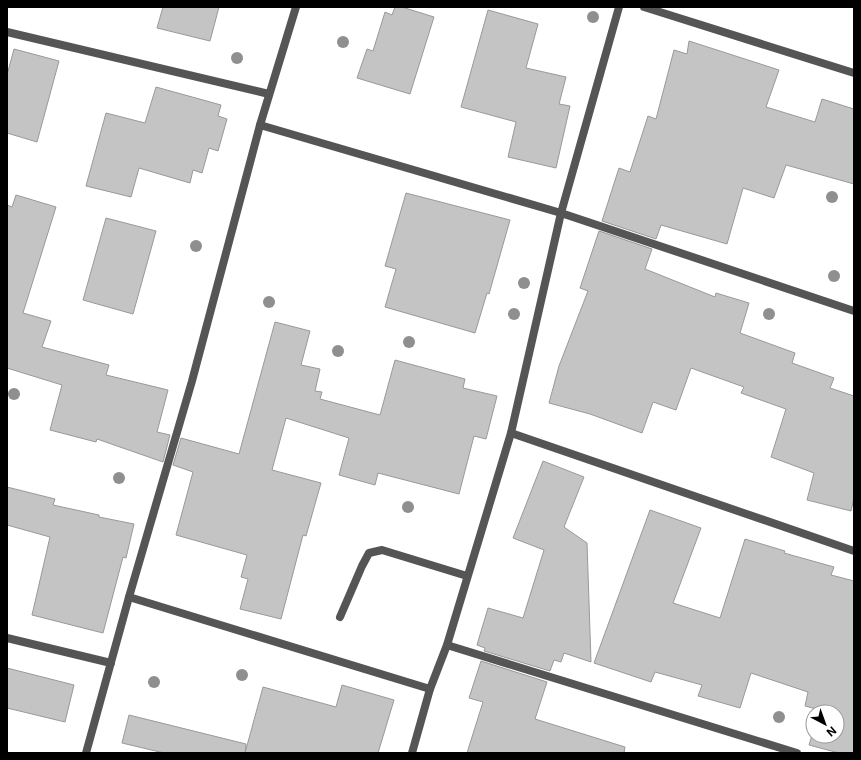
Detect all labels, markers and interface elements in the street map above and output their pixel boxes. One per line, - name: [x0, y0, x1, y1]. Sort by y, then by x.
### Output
- north arrow: [805, 704, 845, 744]
- text: N: [824, 724, 839, 740]

